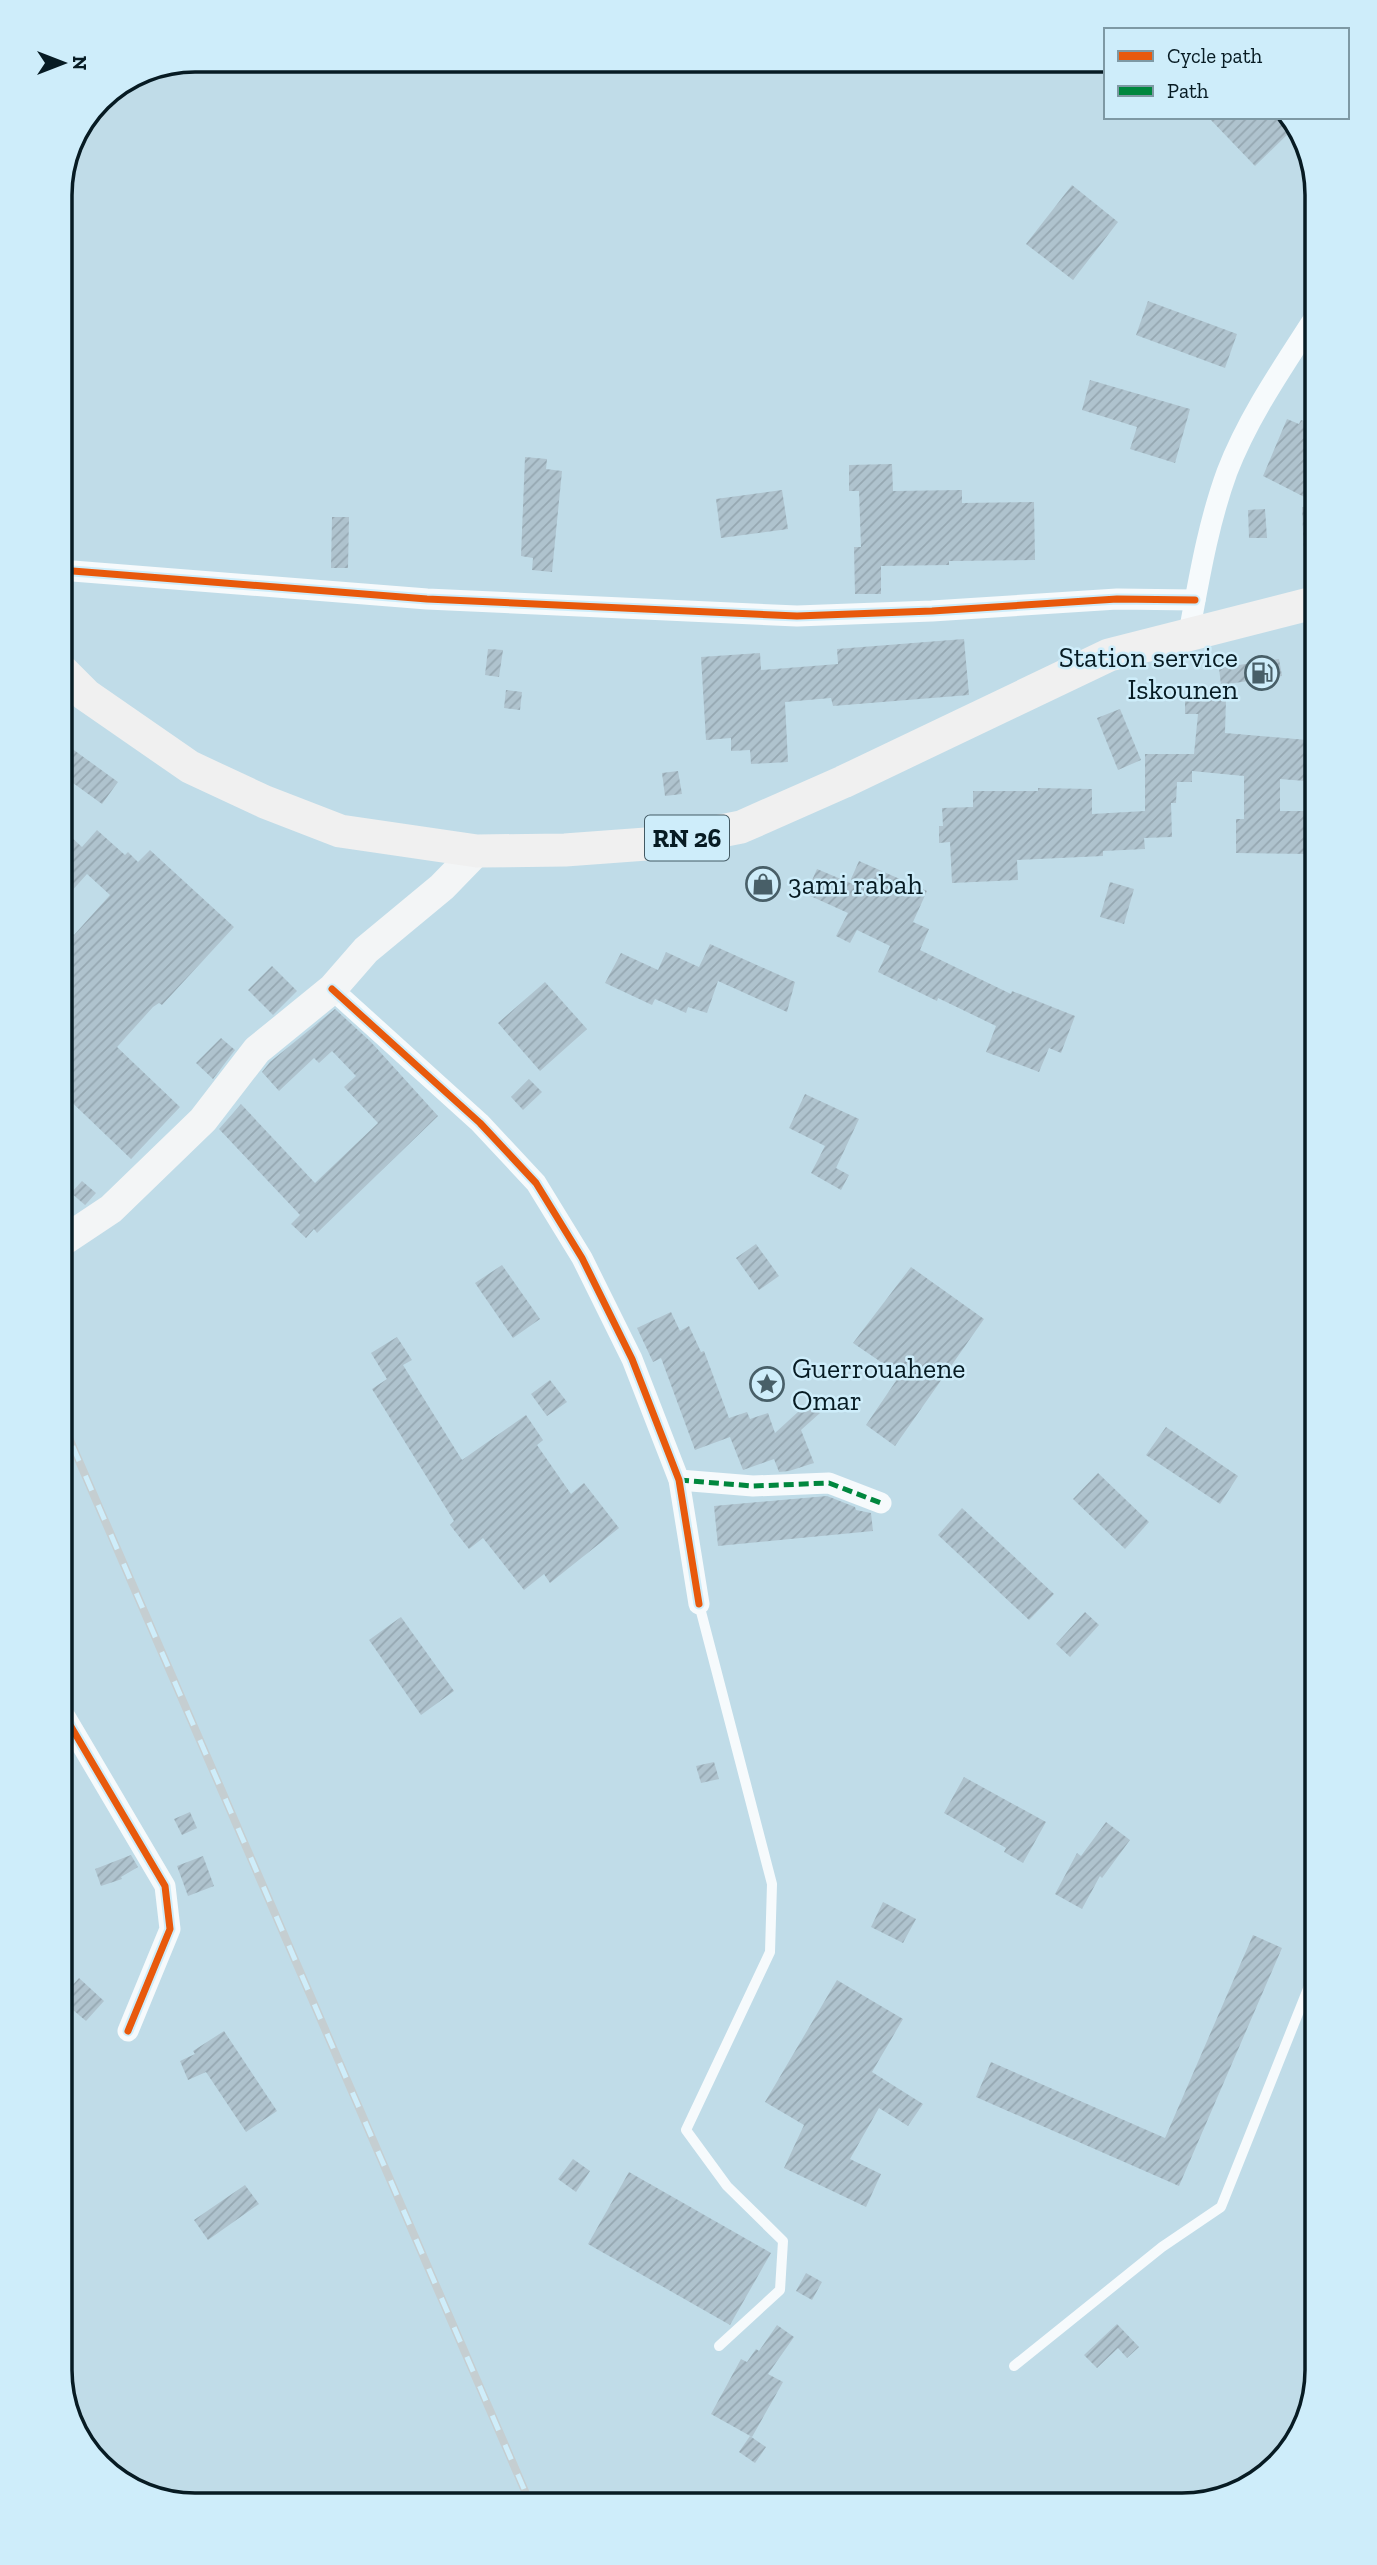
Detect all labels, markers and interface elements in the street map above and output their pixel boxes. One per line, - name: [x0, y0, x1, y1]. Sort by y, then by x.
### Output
- north arrow: [28, 28, 98, 98]
- legend: [1104, 28, 1349, 119]
- text: Cycle path: [1167, 43, 1262, 68]
- text: N: [68, 56, 91, 70]
- text: Path: [1167, 78, 1209, 103]
- place label: Station service Iskounen: [1059, 641, 1238, 706]
- fuel station icon: Station service Iskounen: [1243, 654, 1281, 692]
- road number: RN 26: [645, 816, 729, 860]
- shop icon: 3ami rabah: [744, 865, 782, 903]
- place label: 3ami rabah: [788, 868, 923, 901]
- place label: Guerrouahene Omar: [792, 1352, 965, 1417]
- place icon: Guerrouahene Omar: [748, 1365, 786, 1403]

